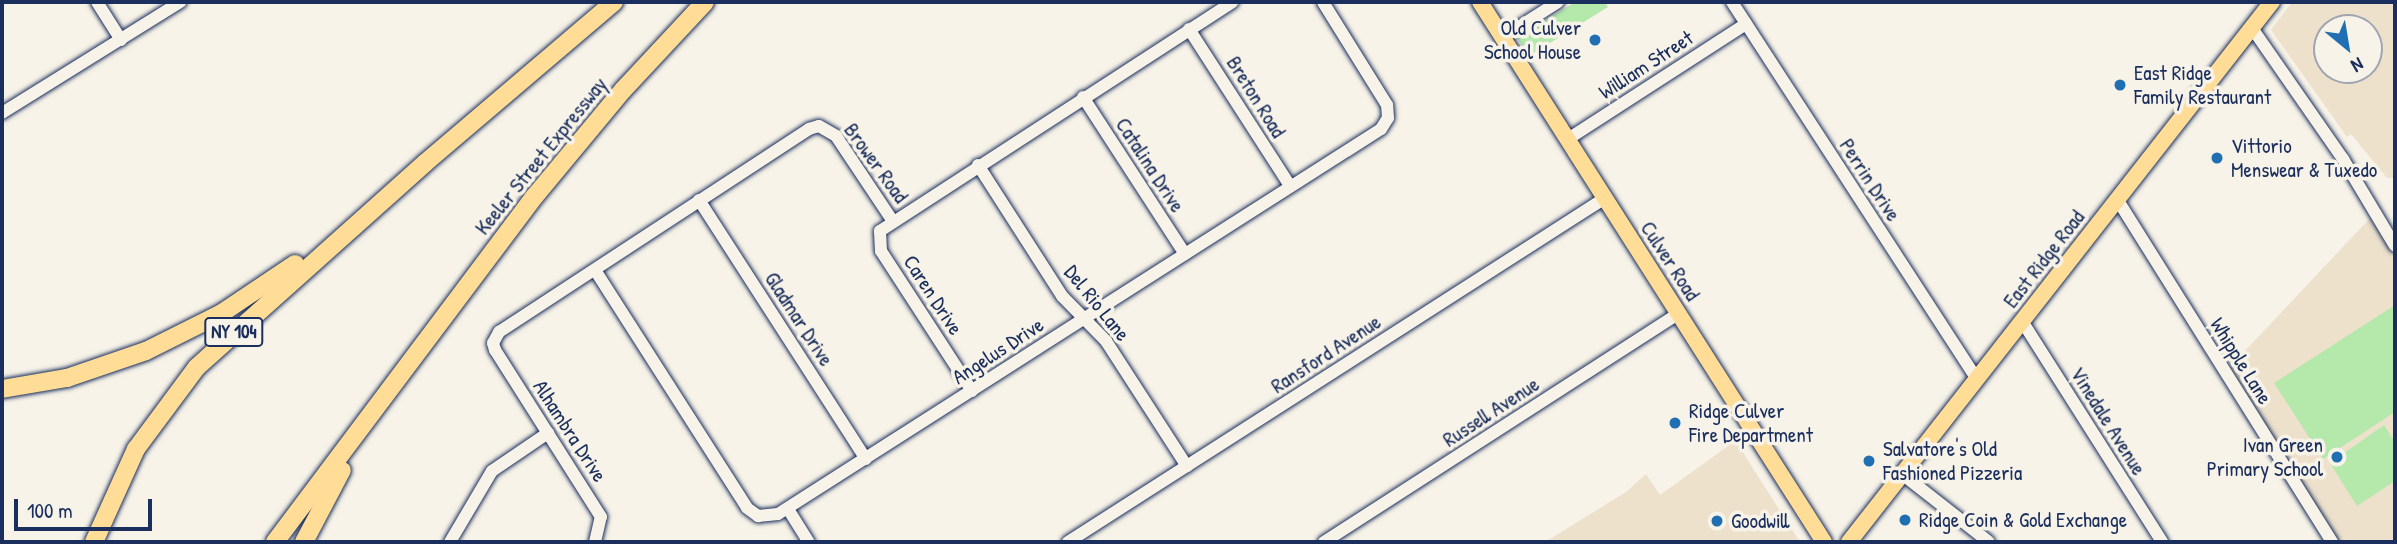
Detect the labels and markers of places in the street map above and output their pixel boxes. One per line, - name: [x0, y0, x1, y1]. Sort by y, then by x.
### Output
- place label: Old Culver School House: [1484, 15, 1581, 65]
- marker: Old Culver School House: [1587, 32, 1603, 48]
- place label: East Ridge Family Restaurant: [2134, 60, 2271, 110]
- marker: East Ridge Family Restaurant: [2112, 77, 2128, 93]
- place label: Vittorio Menswear & Tuxedo: [2231, 133, 2377, 183]
- marker: Vittorio Menswear & Tuxedo: [2209, 150, 2225, 166]
- place label: Ridge Culver Fire Department: [1689, 398, 1813, 448]
- marker: Ridge Culver Fire Department: [1667, 415, 1683, 431]
- place label: Ivan Green Primary School: [2207, 432, 2323, 482]
- place label: Salvatore's Old Fashioned Pizzeria: [1883, 436, 2022, 486]
- marker: Ivan Green Primary School: [2329, 449, 2345, 465]
- marker: Salvatore's Old Fashioned Pizzeria: [1861, 453, 1877, 469]
- place label: Ridge Coin & Gold Exchange: [1919, 507, 2127, 533]
- place label: Goodwill: [1731, 508, 1790, 534]
- marker: Ridge Coin & Gold Exchange: [1897, 512, 1913, 528]
- marker: Goodwill: [1709, 513, 1725, 529]

